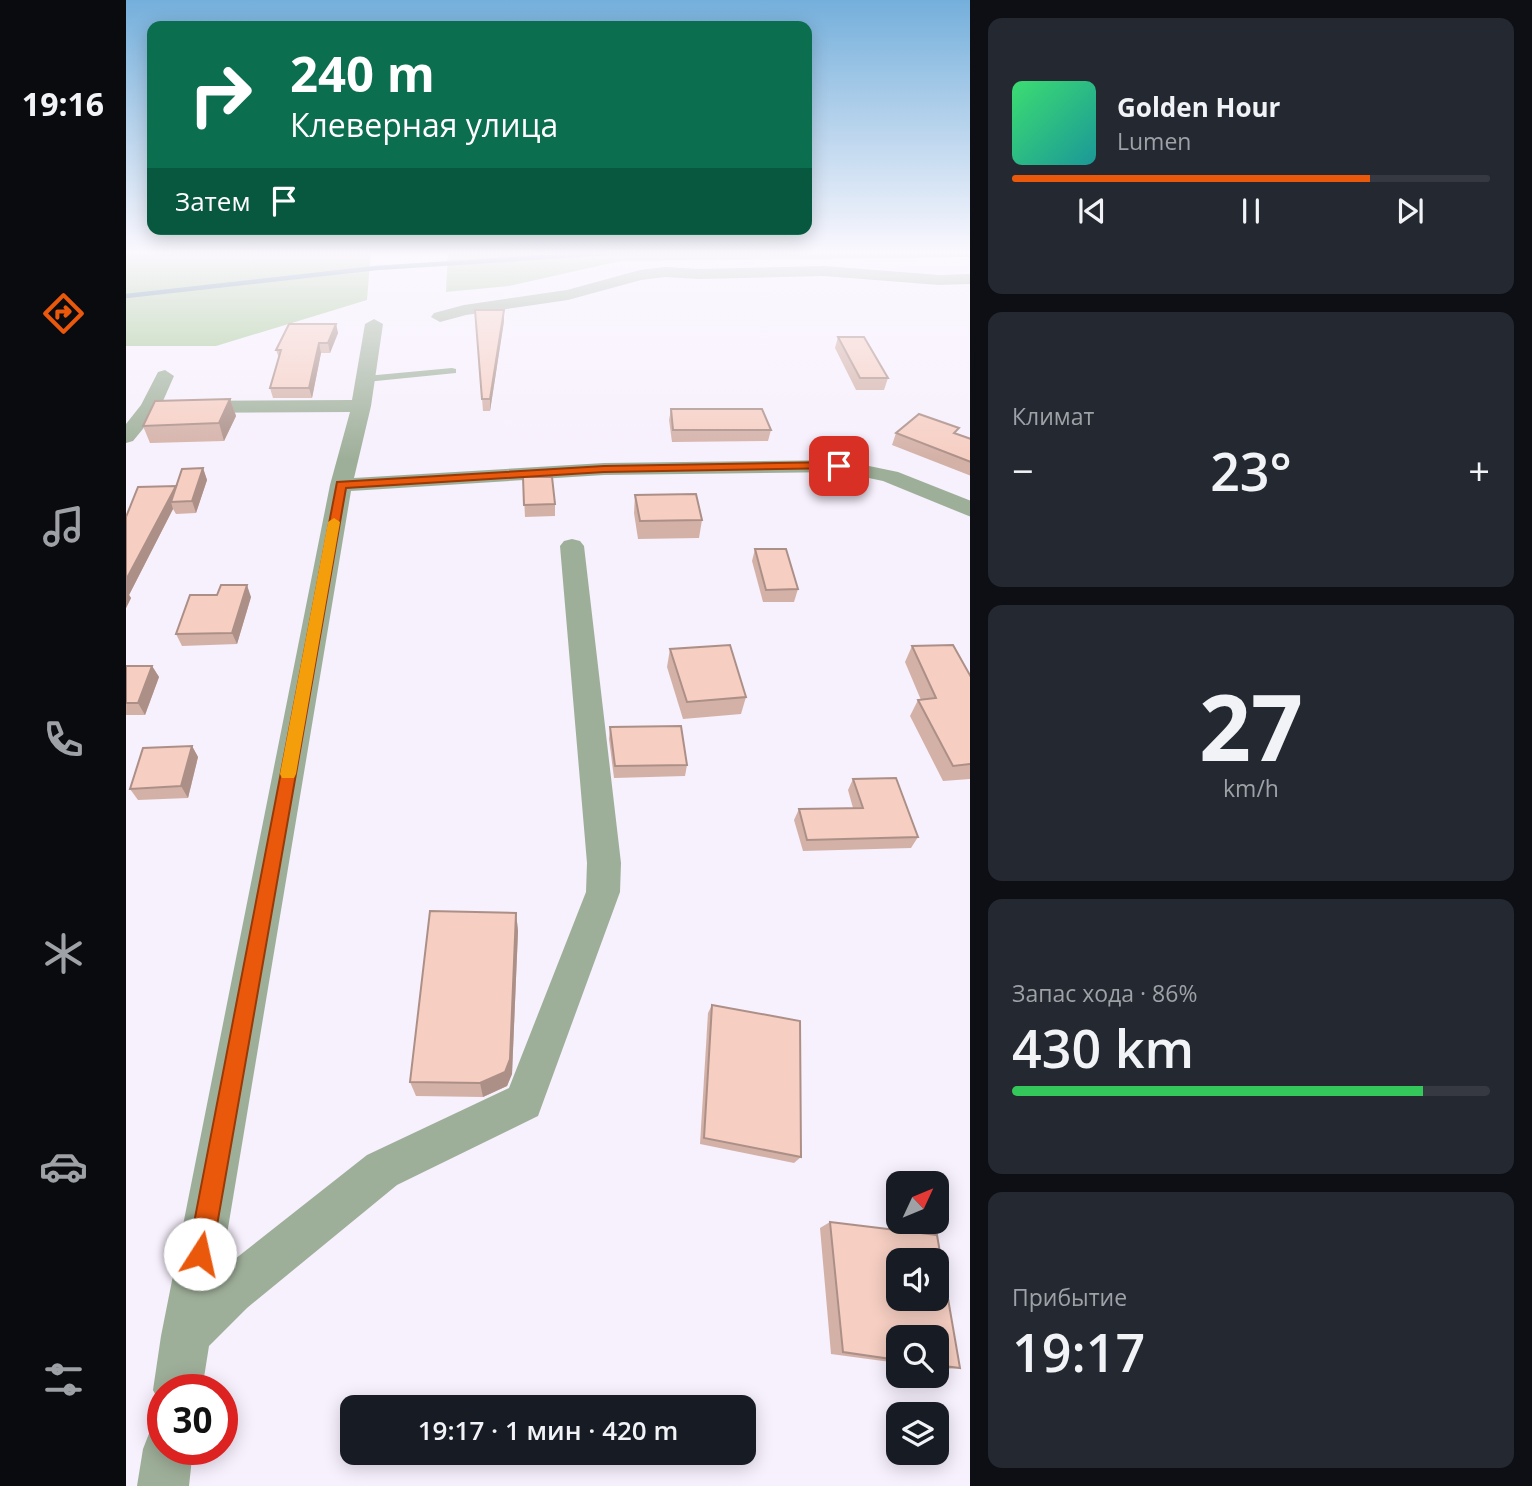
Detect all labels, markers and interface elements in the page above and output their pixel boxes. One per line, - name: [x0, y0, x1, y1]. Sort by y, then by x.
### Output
- text: 240 m: [290, 40, 435, 106]
- icon: right: [175, 49, 266, 140]
- text: 19:16: [22, 82, 104, 125]
- text: Golden Hour: [1117, 89, 1280, 125]
- text: Клеверная улица: [290, 103, 558, 146]
- text: Lumen: [1117, 125, 1191, 157]
- icon: arrive: [265, 182, 303, 220]
- text: Затем: [175, 183, 251, 219]
- icon: previous: [1073, 192, 1111, 230]
- icon: pause: [1232, 192, 1270, 230]
- icon: next: [1391, 192, 1429, 230]
- icon: directions: [39, 289, 88, 338]
- text: Климат: [1012, 400, 1094, 432]
- text: 23°: [1210, 435, 1292, 506]
- pin: [809, 436, 869, 496]
- text: −: [1012, 444, 1034, 496]
- text: +: [1468, 444, 1490, 496]
- icon: arrive: [820, 447, 858, 485]
- icon: music: [39, 502, 88, 551]
- text: 27: [1199, 664, 1303, 788]
- icon: phone: [39, 715, 88, 764]
- text: km/h: [1223, 772, 1279, 804]
- icon: climate: [39, 929, 88, 978]
- text: Запас хода · 86%: [1012, 977, 1197, 1009]
- text: 430 km: [1012, 1012, 1194, 1083]
- icon: car: [39, 1142, 88, 1191]
- north arrow: [886, 1171, 948, 1234]
- map controls: [886, 1171, 949, 1465]
- position arrow: [163, 1217, 237, 1291]
- button: sound: [886, 1248, 949, 1311]
- text: Прибытие: [1012, 1281, 1127, 1313]
- text: 19:17: [1012, 1316, 1145, 1387]
- button: search: [886, 1325, 949, 1388]
- icon: filters: [39, 1355, 88, 1404]
- speed limit sign: 30: [147, 1374, 238, 1465]
- button: layers: [886, 1402, 949, 1465]
- text: 19:17 · 1 мин · 420 m: [418, 1412, 678, 1448]

